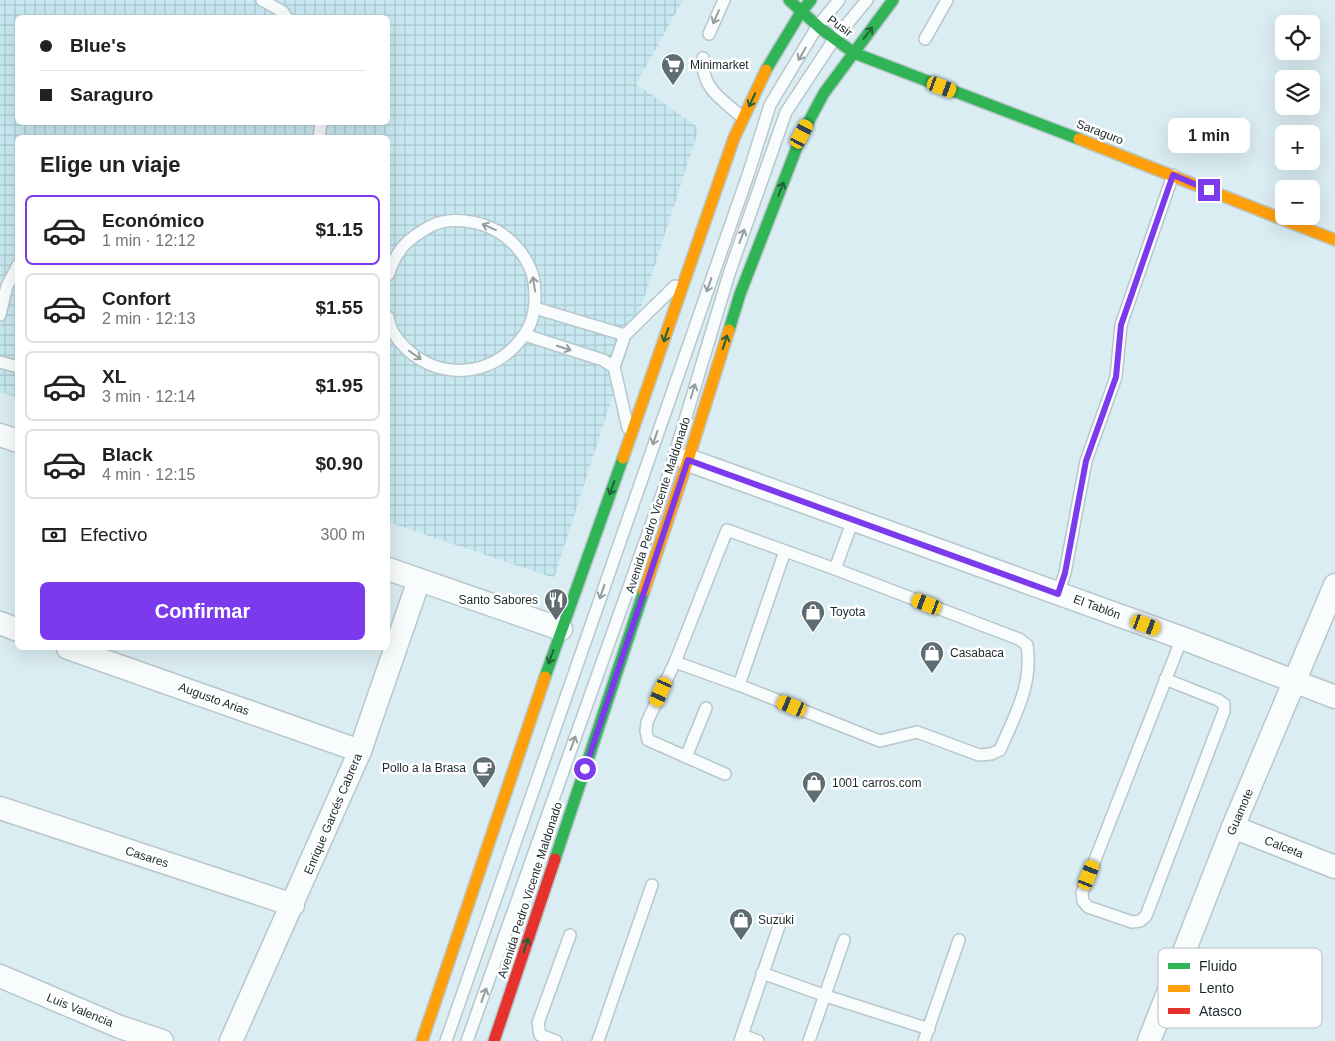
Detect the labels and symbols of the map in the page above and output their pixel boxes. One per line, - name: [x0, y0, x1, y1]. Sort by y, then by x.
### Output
- one-way arrow: [711, 9, 721, 24]
- street label: Pusir: [825, 12, 855, 40]
- one-way arrow: [863, 26, 873, 40]
- one-way arrow: [796, 47, 806, 61]
- supermarket icon: Minimarket: [660, 52, 686, 86]
- place label: Minimarket: [690, 58, 749, 72]
- car: [925, 75, 958, 99]
- one-way arrow: [746, 92, 756, 107]
- car: [788, 117, 815, 151]
- street label: Saraguro: [1074, 117, 1126, 147]
- callout: 1 min: [1168, 118, 1250, 152]
- route end: [1198, 179, 1220, 201]
- one-way arrow: [777, 182, 786, 197]
- one-way arrow: [482, 222, 497, 231]
- one-way arrow: [738, 228, 747, 244]
- one-way arrow: [528, 276, 538, 292]
- one-way arrow: [704, 277, 713, 292]
- one-way arrow: [661, 326, 670, 342]
- one-way arrow: [721, 334, 730, 350]
- one-way arrow: [556, 343, 572, 353]
- one-way arrow: [408, 350, 422, 360]
- one-way arrow: [689, 383, 699, 399]
- street label: Avenida Pedro Vicente Maldonado: [623, 415, 693, 595]
- one-way arrow: [650, 430, 660, 446]
- one-way arrow: [607, 480, 616, 495]
- one-way arrow: [597, 583, 606, 599]
- restaurant icon: Santo Sabores: [543, 587, 569, 621]
- car: [910, 592, 943, 616]
- street label: El Tablón: [1072, 592, 1122, 622]
- place label: Santo Sabores: [459, 593, 538, 607]
- shop icon: Toyota: [800, 599, 826, 633]
- place label: Toyota: [830, 605, 866, 619]
- car: [1129, 613, 1162, 637]
- shop icon: Casabaca: [919, 640, 945, 674]
- place label: Casabaca: [950, 646, 1004, 660]
- one-way arrow: [546, 649, 555, 665]
- car: [648, 675, 673, 709]
- street label: Augusto Arias: [177, 680, 251, 718]
- car: [775, 693, 808, 719]
- one-way arrow: [569, 736, 578, 751]
- street label: Enrique Garcés Cabrera: [301, 751, 365, 877]
- cafe icon: Pollo a la Brasa: [471, 755, 497, 789]
- route start: [574, 758, 596, 780]
- place label: Pollo a la Brasa: [382, 761, 466, 775]
- shop icon: 1001 carros.com: [801, 770, 827, 804]
- place label: 1001 carros.com: [832, 776, 921, 790]
- street label: Guamote: [1224, 786, 1256, 837]
- street label: Avenida Pedro Vicente Maldonado: [495, 800, 565, 980]
- street label: Calceta: [1262, 833, 1306, 861]
- street label: Casares: [124, 843, 170, 871]
- car: [1076, 858, 1101, 892]
- shop icon: Suzuki: [728, 907, 754, 941]
- place label: Suzuki: [758, 913, 794, 927]
- one-way arrow: [522, 938, 531, 953]
- legend: [1158, 948, 1322, 1028]
- text: Fluido: [1199, 958, 1237, 974]
- text: Lento: [1199, 980, 1234, 996]
- one-way arrow: [480, 988, 489, 1003]
- street label: Luis Valencia: [45, 990, 116, 1030]
- text: Atasco: [1199, 1003, 1242, 1019]

